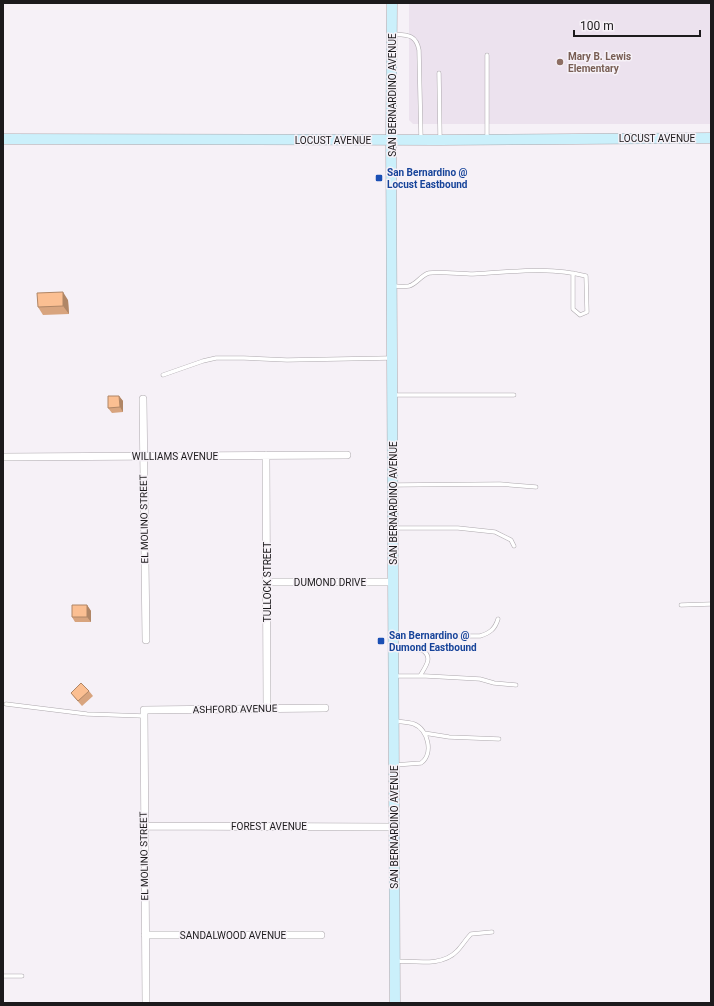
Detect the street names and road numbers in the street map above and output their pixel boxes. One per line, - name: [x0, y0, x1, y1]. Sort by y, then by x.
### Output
- street label: SAN BERNARDINO AVENUE: [387, 33, 398, 157]
- street label: LOCUST AVENUE: [619, 133, 696, 144]
- street label: LOCUST AVENUE: [295, 135, 372, 146]
- street label: SAN BERNARDINO AVENUE: [388, 441, 399, 565]
- street label: WILLIAMS AVENUE: [132, 451, 218, 462]
- street label: EL MOLINO STREET: [138, 474, 150, 564]
- street label: TULLOCK STREET: [262, 542, 273, 622]
- street label: DUMOND DRIVE: [294, 577, 366, 588]
- street label: ASHFORD AVENUE: [193, 703, 278, 715]
- street label: SAN BERNARDINO AVENUE: [389, 765, 400, 889]
- street label: EL MOLINO STREET: [138, 811, 150, 901]
- street label: FOREST AVENUE: [231, 821, 307, 832]
- street label: SANDALWOOD AVENUE: [180, 930, 287, 941]

